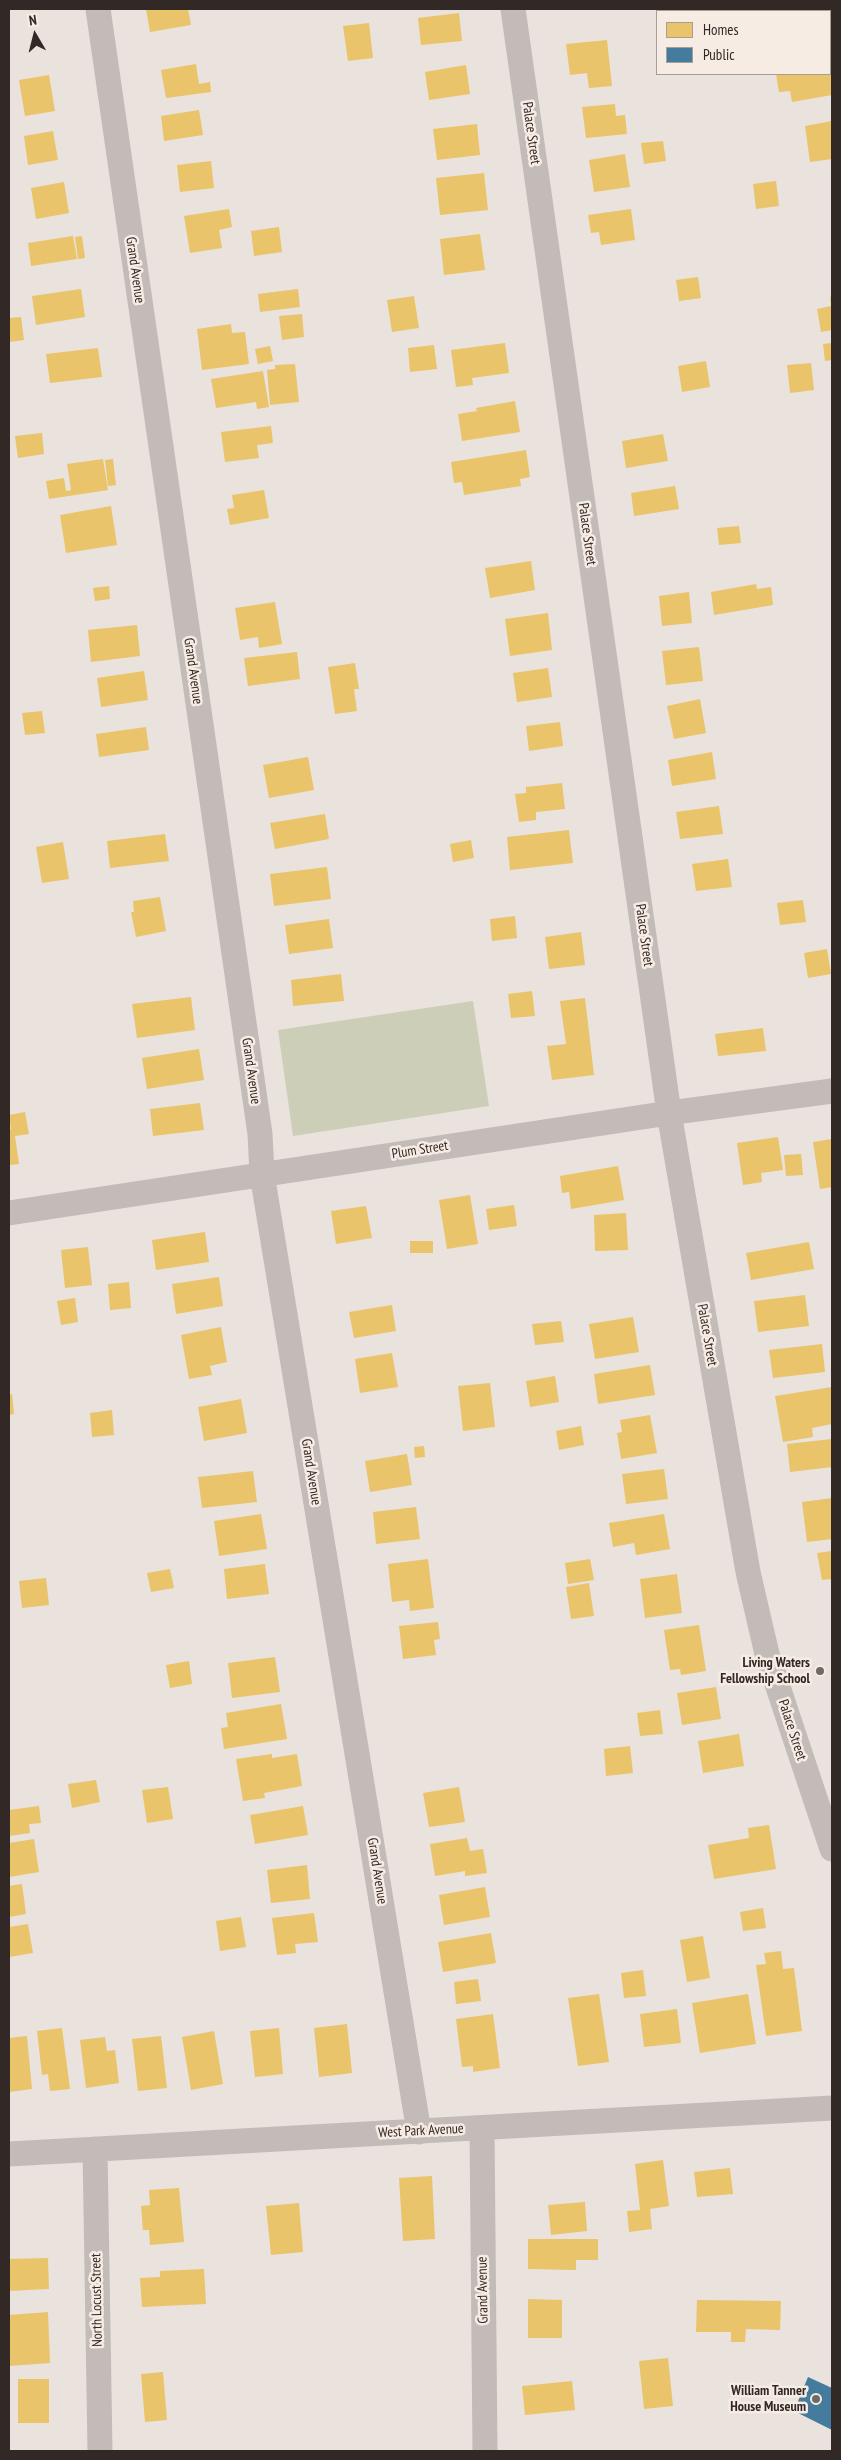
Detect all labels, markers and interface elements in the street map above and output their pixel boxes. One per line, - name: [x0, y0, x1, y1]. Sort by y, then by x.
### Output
- north arrow: [10, 10, 60, 60]
- legend: [656, 10, 831, 75]
- text: N: [28, 11, 38, 30]
- text: Homes: [703, 20, 739, 39]
- text: Public: [703, 45, 734, 64]
- street label: Palace Street: [518, 101, 544, 165]
- street label: Grand Avenue: [122, 236, 148, 304]
- street label: Palace Street: [574, 502, 600, 566]
- street label: Grand Avenue: [180, 637, 206, 705]
- street label: Palace Street: [631, 903, 657, 967]
- street label: Grand Avenue: [238, 1037, 264, 1105]
- street label: Plum Street: [391, 1137, 449, 1163]
- street label: Palace Street: [693, 1303, 721, 1367]
- street label: Grand Avenue: [297, 1438, 325, 1506]
- place label: Living Waters Fellowship School: [720, 1655, 810, 1688]
- marker: Living Waters Fellowship School: [814, 1665, 826, 1677]
- street label: Palace Street: [774, 1698, 810, 1762]
- street label: Grand Avenue: [363, 1837, 391, 1905]
- street label: West Park Avenue: [378, 2120, 464, 2142]
- street label: North Locust Street: [88, 2253, 106, 2347]
- street label: Grand Avenue: [474, 2256, 492, 2324]
- place label: William Tanner House Museum: [730, 2383, 806, 2416]
- marker: William Tanner House Museum: [810, 2393, 822, 2405]

